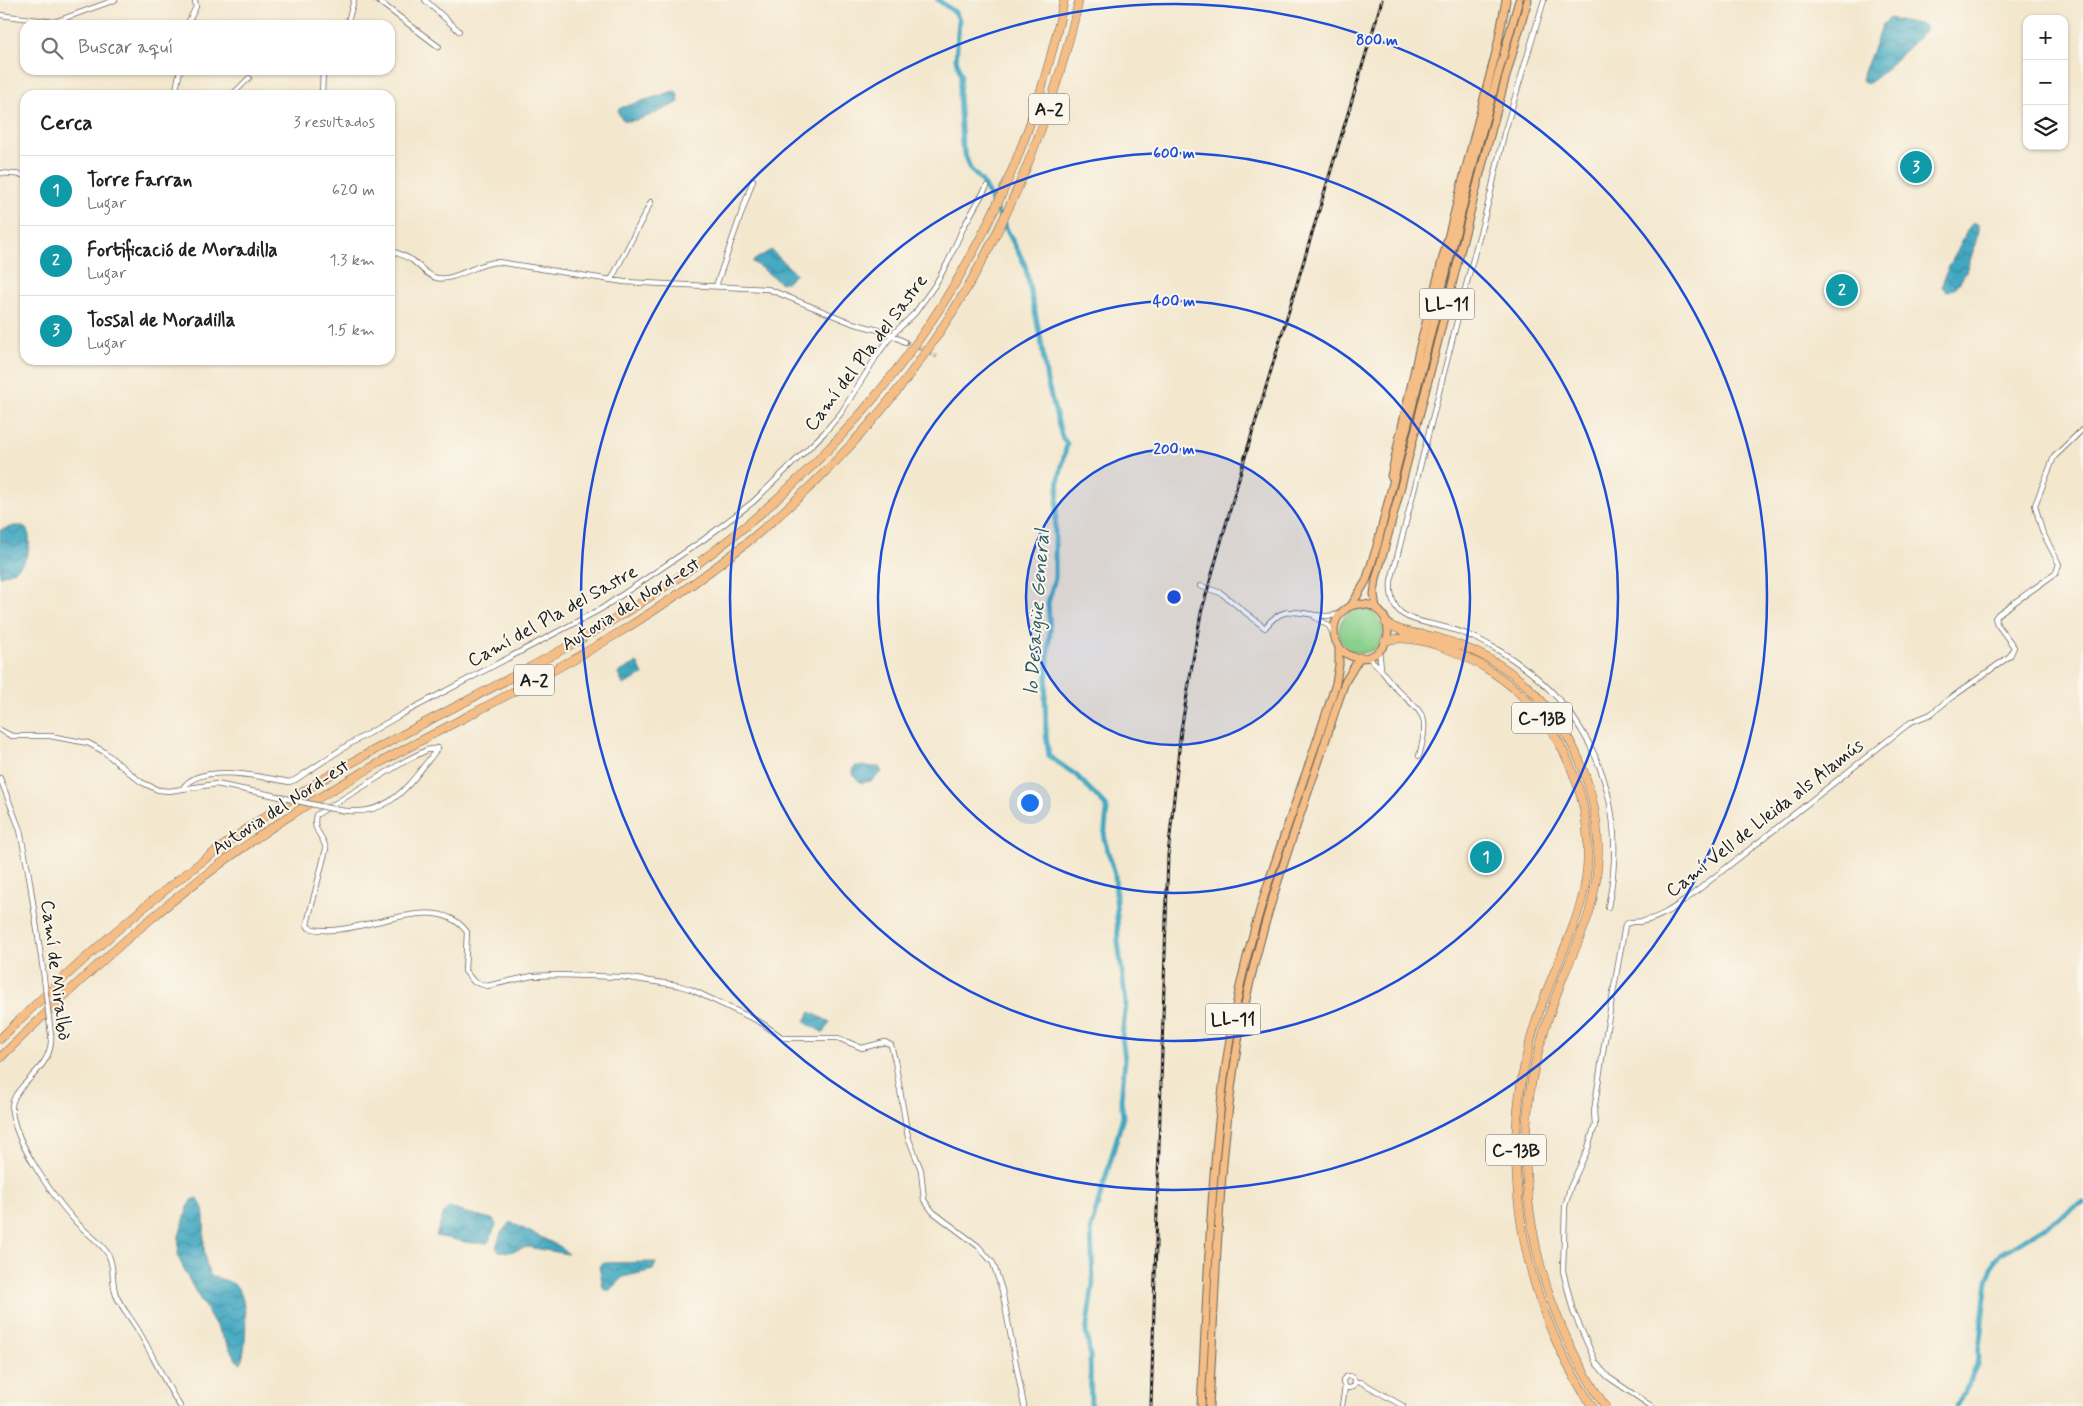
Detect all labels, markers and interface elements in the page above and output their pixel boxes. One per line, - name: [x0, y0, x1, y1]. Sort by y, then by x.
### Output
- map controls: [2023, 15, 2068, 150]
- button: +: [2023, 15, 2068, 60]
- search box: [20, 20, 395, 75]
- text: 800 m: [1356, 31, 1398, 51]
- icon: search: [38, 34, 66, 62]
- text: Buscar aquí: [78, 35, 173, 60]
- button: −: [2023, 60, 2068, 105]
- road number: A-2: [1029, 94, 1069, 125]
- button: layers: [2023, 105, 2068, 150]
- text: Cerca: [40, 109, 93, 137]
- text: 3 resultados: [294, 112, 375, 133]
- text: 600 m: [1153, 144, 1195, 164]
- pin: 3: [1900, 148, 1932, 186]
- text: Torre Farran: [87, 168, 192, 193]
- text: 1: [52, 180, 60, 201]
- text: 620 m: [332, 180, 375, 201]
- text: Lugar: [87, 193, 126, 214]
- text: Fortificació de Moradilla: [87, 238, 278, 263]
- text: 2: [52, 250, 60, 271]
- text: 1.3 km: [330, 250, 375, 271]
- text: Lugar: [87, 263, 126, 284]
- street label: Camí del Pla del Sastre: [799, 269, 934, 437]
- pin: 2: [1826, 271, 1858, 309]
- road number: LL-11: [1420, 288, 1474, 320]
- text: 400 m: [1153, 292, 1195, 312]
- text: Tossal de Moradilla: [87, 308, 236, 333]
- text: 3: [52, 320, 60, 341]
- text: 1.5 km: [327, 320, 375, 341]
- text: Lugar: [87, 333, 126, 354]
- text: 200 m: [1154, 440, 1195, 460]
- water label: lo Desaigüe General: [1018, 527, 1057, 696]
- street label: Autovia del Nord-est: [557, 552, 705, 657]
- street label: Camí del Pla del Sastre: [463, 559, 642, 673]
- centre of rings: [1165, 588, 1183, 606]
- road number: A-2: [514, 664, 554, 696]
- road number: C-13B: [1512, 702, 1572, 734]
- street label: Camí Vell de Lleida als Alamús: [1661, 733, 1869, 903]
- street label: Autovia del Nord-est: [207, 753, 354, 861]
- your location: [1017, 790, 1043, 816]
- pin: 1: [1470, 838, 1502, 876]
- street label: Camí de Miralbò: [34, 899, 77, 1042]
- road number: LL-11: [1206, 1004, 1260, 1034]
- road number: C-13B: [1486, 1134, 1546, 1166]

